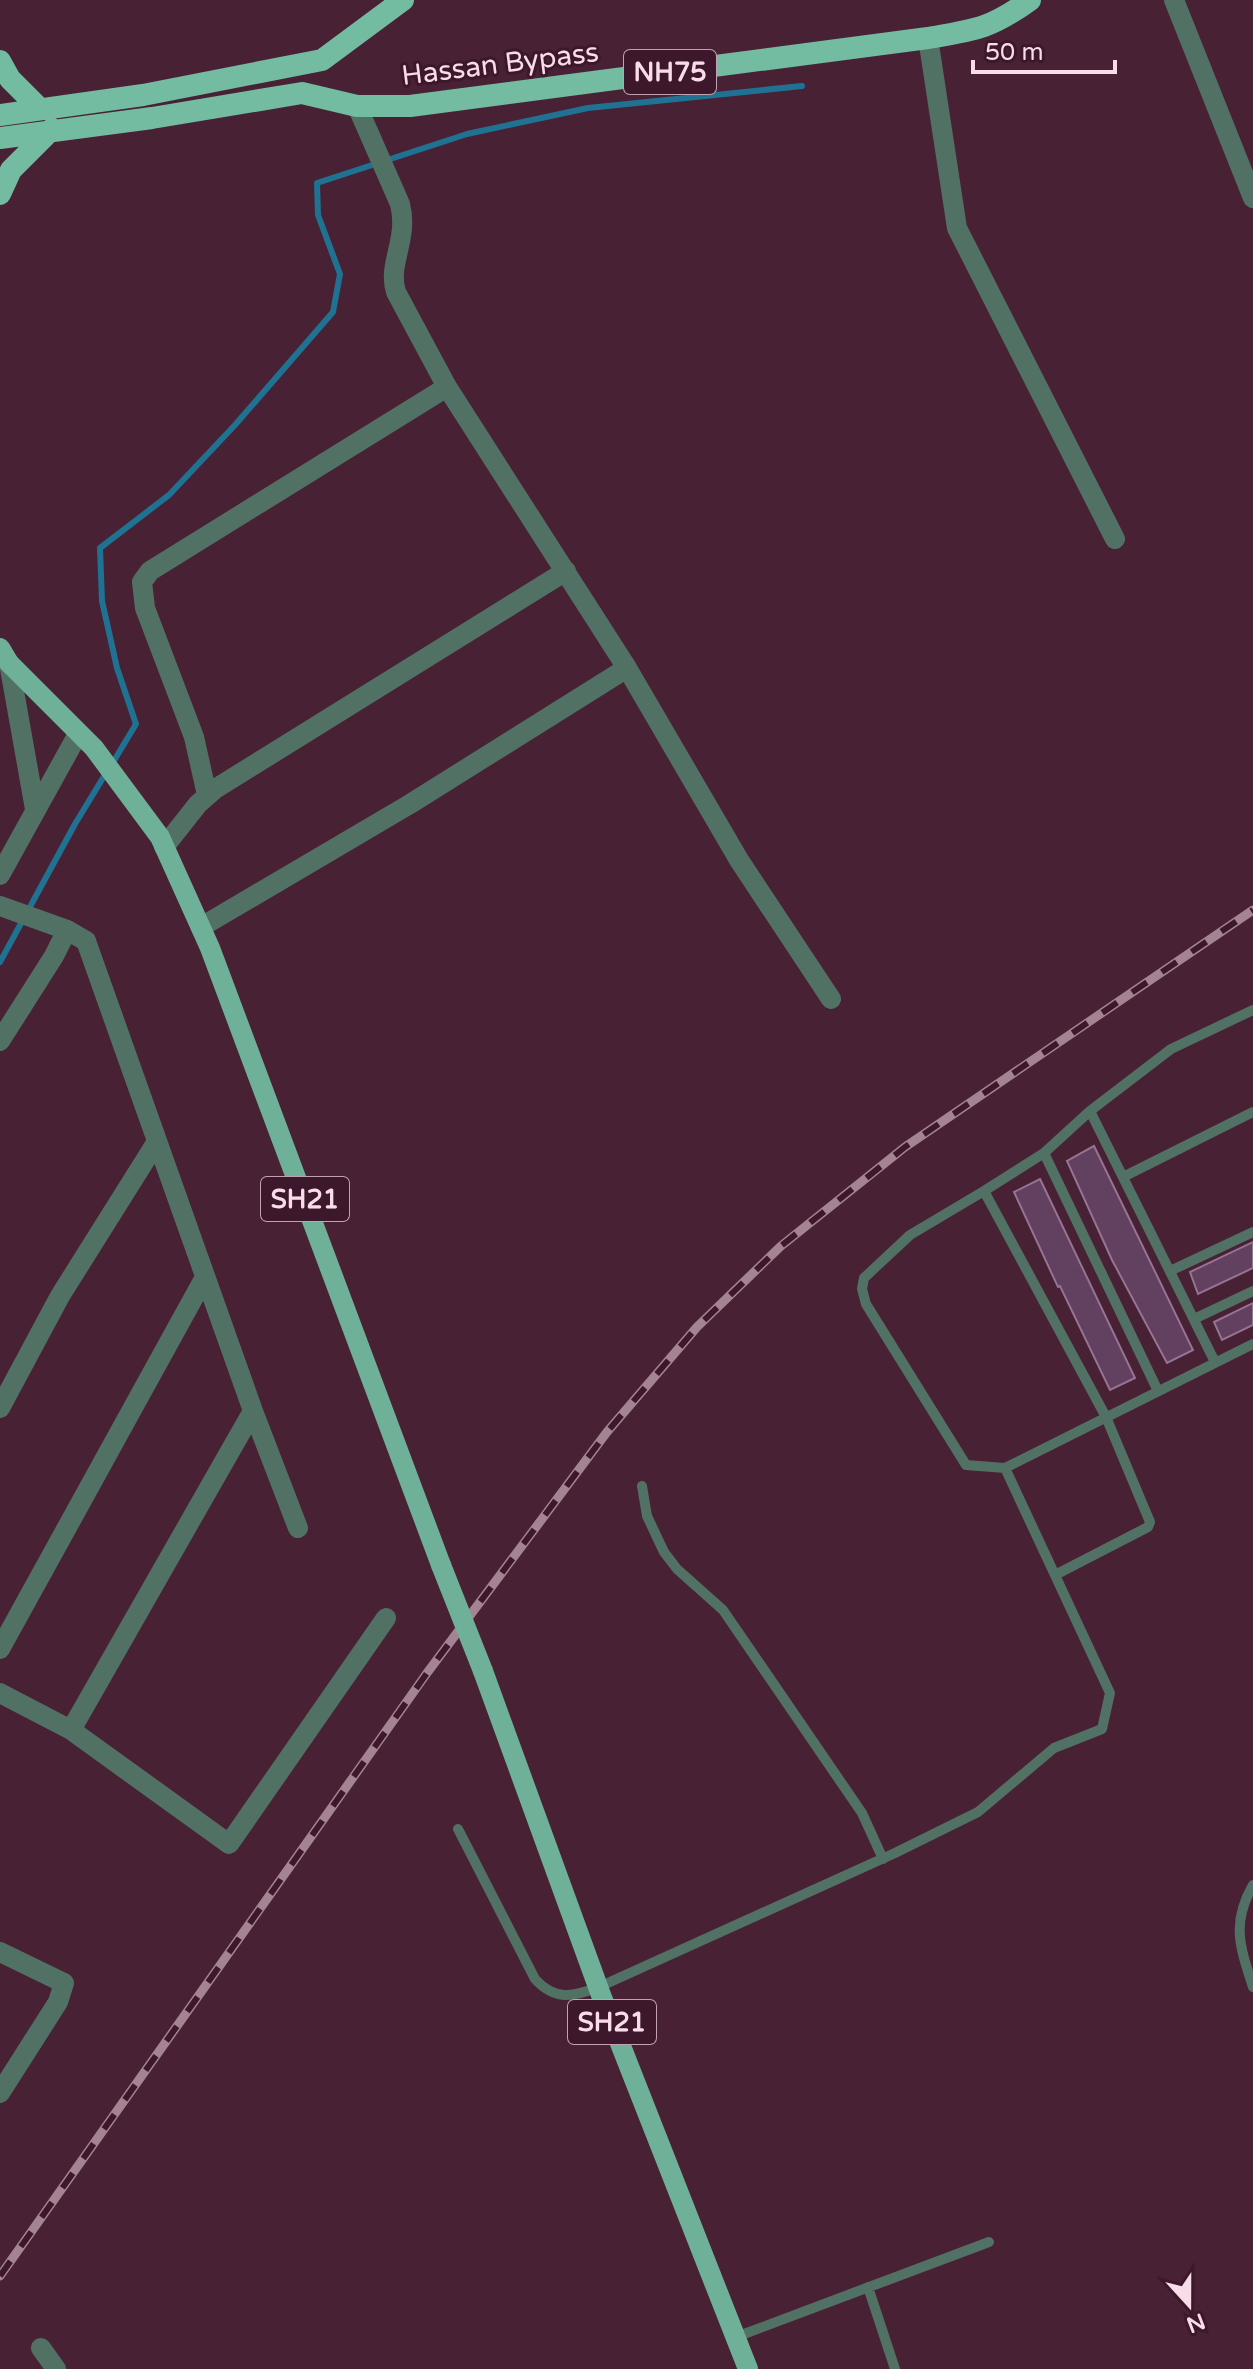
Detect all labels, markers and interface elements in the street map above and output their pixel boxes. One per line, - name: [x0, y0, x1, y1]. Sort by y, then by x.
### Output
- scale bar: [973, 24, 1115, 74]
- street label: Hassan Bypass: [400, 35, 601, 93]
- text: 50 m: [985, 38, 1043, 67]
- road number: NH75: [624, 50, 716, 94]
- road number: SH21: [261, 1177, 349, 1221]
- road number: SH21: [568, 2000, 656, 2044]
- north arrow: [1149, 2265, 1229, 2345]
- text: N: [1183, 2307, 1209, 2338]

